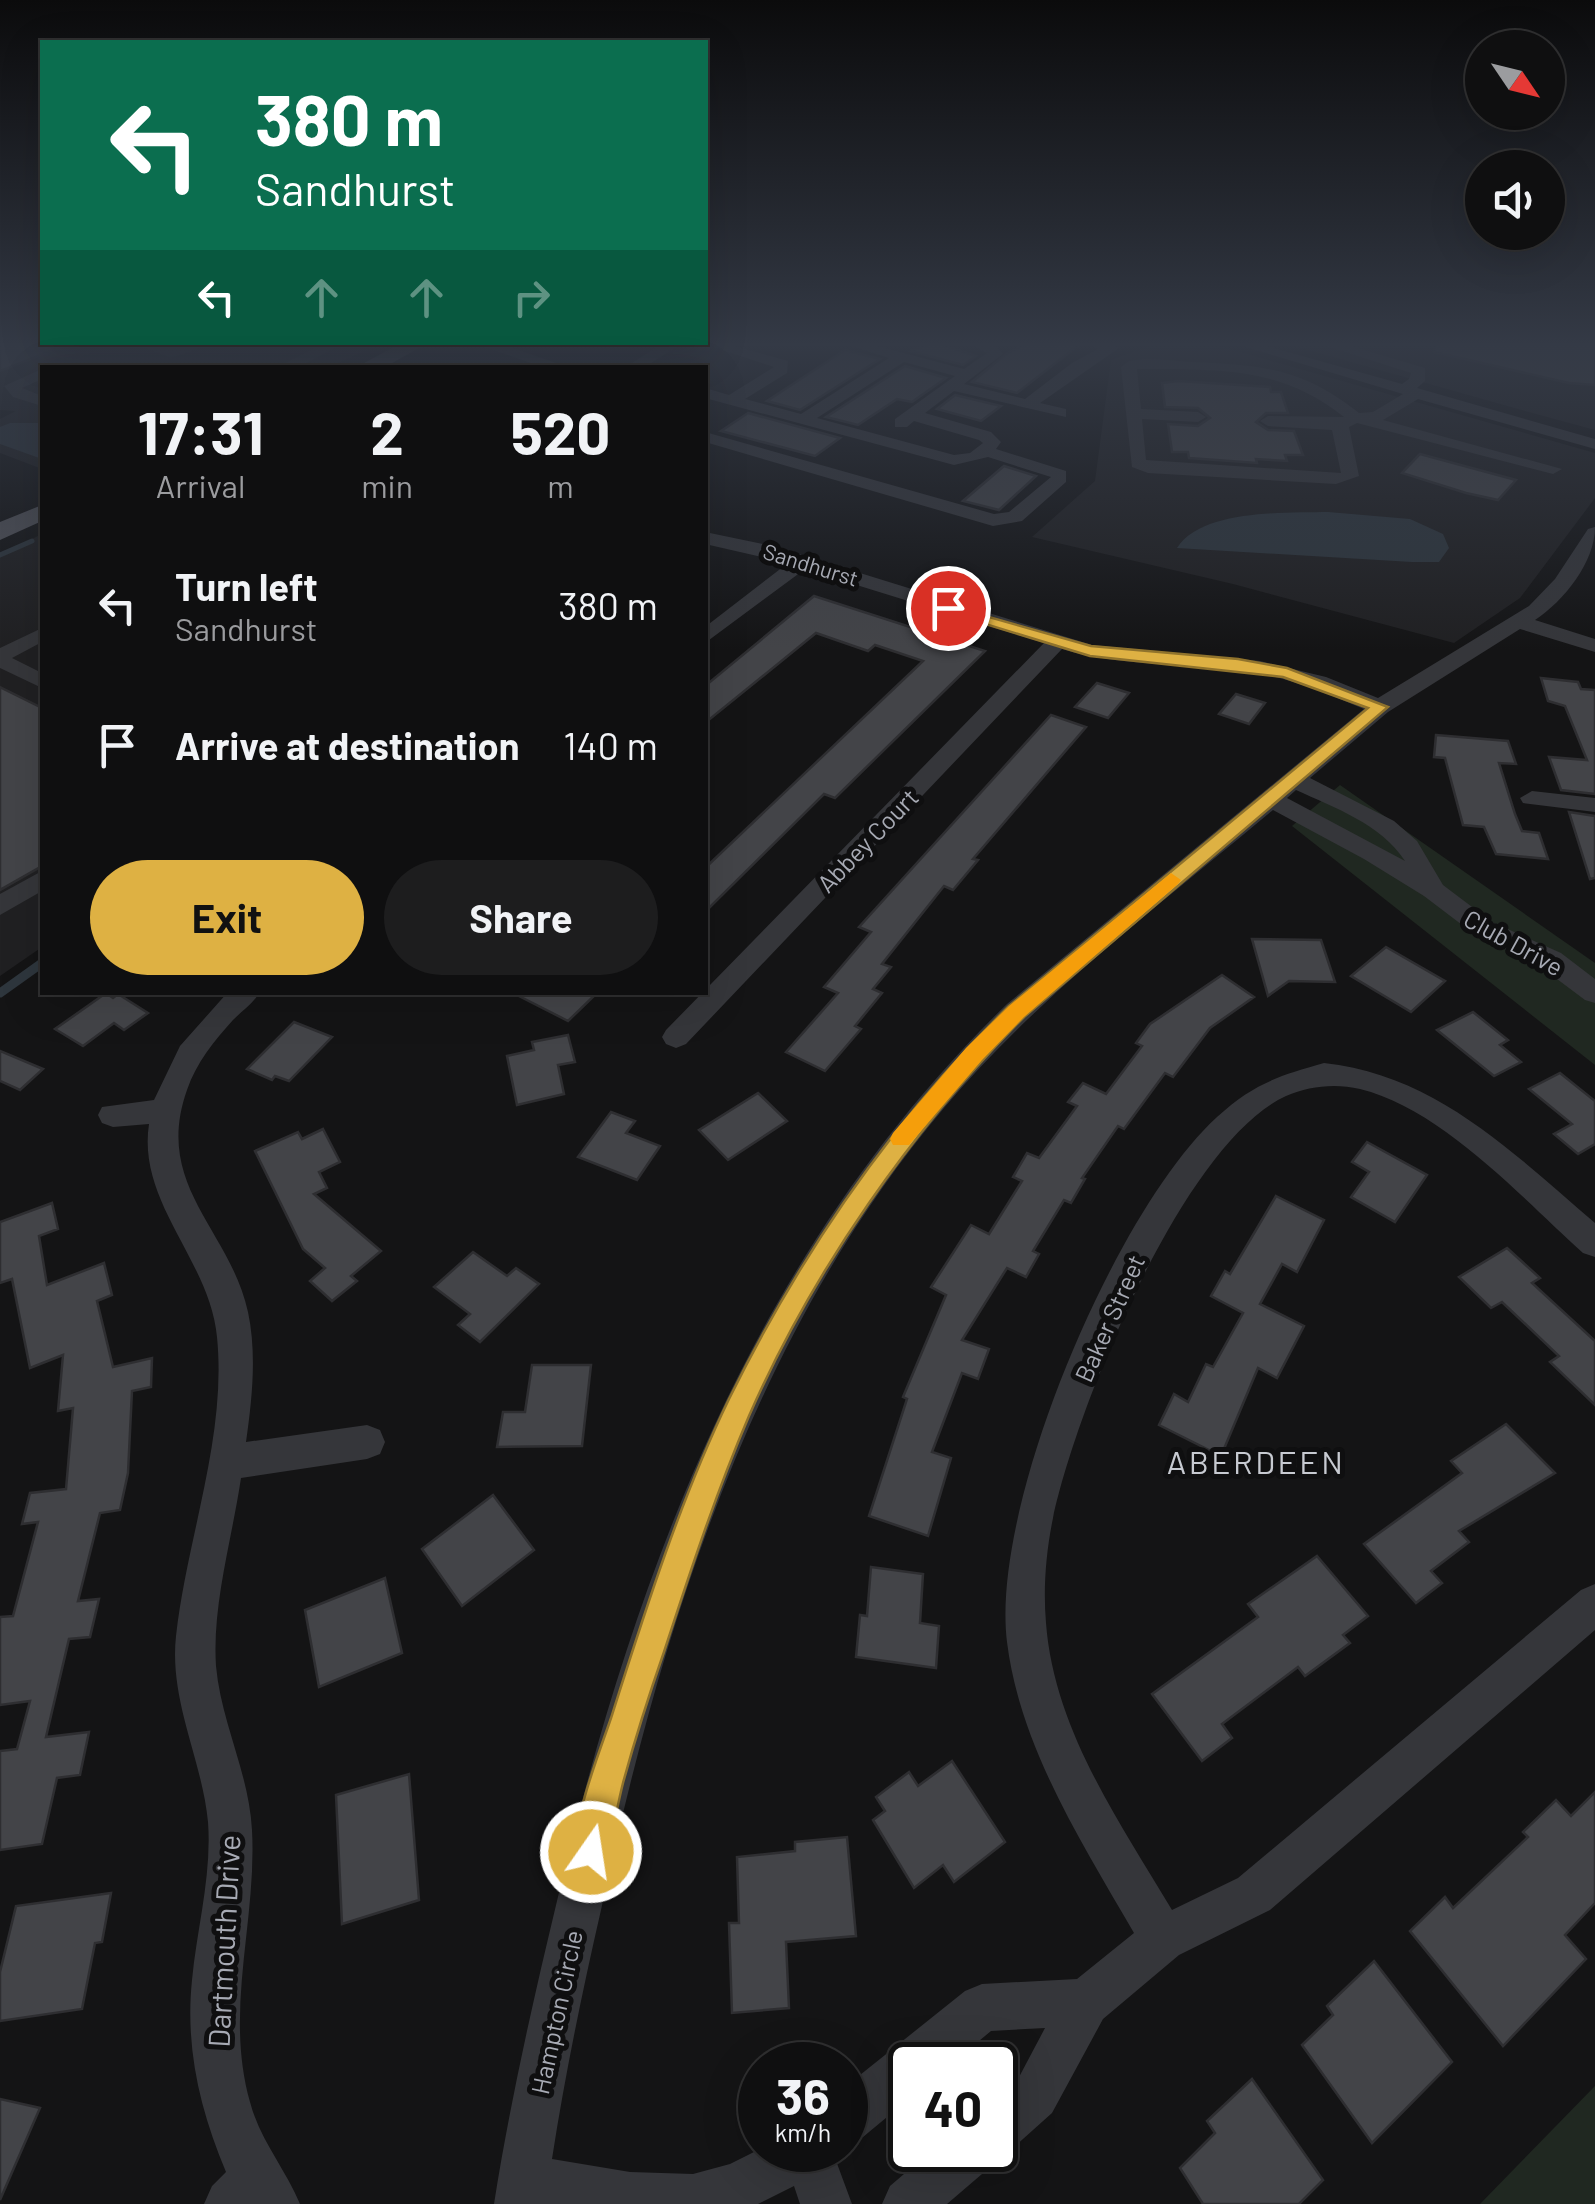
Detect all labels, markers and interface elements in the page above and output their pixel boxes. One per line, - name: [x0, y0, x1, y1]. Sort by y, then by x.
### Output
- north arrow: [1465, 30, 1565, 130]
- map controls: [1465, 30, 1565, 250]
- text: 380 m: [255, 76, 443, 160]
- icon: left: [90, 80, 220, 210]
- button: sound: [1465, 150, 1565, 250]
- text: Sandhurst: [255, 161, 455, 215]
- icon: left: [189, 270, 244, 325]
- icon: ahead: [294, 270, 349, 325]
- icon: ahead: [399, 270, 454, 325]
- icon: right: [504, 270, 559, 325]
- text: 17:31: [137, 395, 264, 467]
- text: 2: [370, 395, 404, 467]
- text: 520: [510, 395, 611, 467]
- text: Arrival: [156, 466, 245, 504]
- text: min: [361, 466, 413, 504]
- text: m: [547, 466, 574, 504]
- street label: Sandhurst: [760, 537, 862, 591]
- text: Turn left: [175, 563, 318, 609]
- pin: [906, 566, 991, 651]
- icon: left: [90, 578, 145, 633]
- icon: arrive: [921, 581, 976, 636]
- text: 380 m: [558, 582, 658, 628]
- text: Sandhurst: [175, 609, 317, 647]
- icon: arrive: [90, 718, 145, 773]
- text: Arrive at destination: [175, 722, 520, 768]
- text: 140 m: [563, 722, 658, 768]
- street label: Abbey Court: [810, 782, 924, 898]
- button: Exit: [90, 860, 364, 975]
- button: Share: [384, 860, 658, 975]
- street label: Club Drive: [1459, 903, 1569, 981]
- street label: Baker Street: [1068, 1250, 1150, 1386]
- district label: ABERDEEN: [1167, 1442, 1345, 1480]
- position arrow: [539, 1800, 643, 1904]
- street label: Dartmouth Drive: [199, 1834, 247, 2048]
- street label: Hampton Circle: [524, 1927, 588, 2097]
- speed limit sign: 40: [888, 2042, 1018, 2172]
- text: 36: [776, 2065, 830, 2125]
- text: km/h: [775, 2117, 831, 2147]

